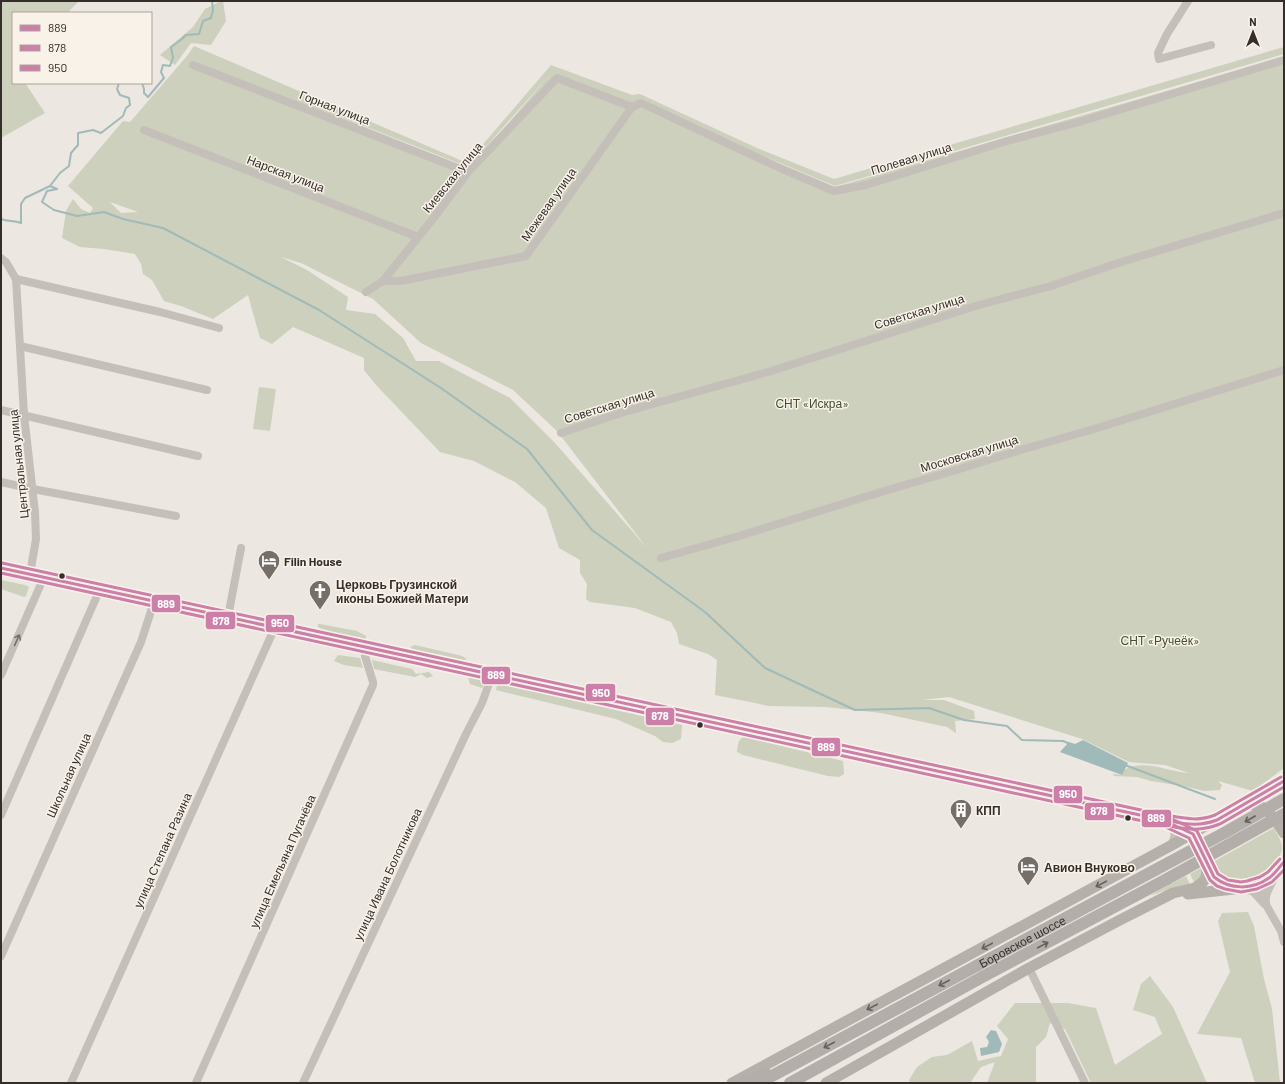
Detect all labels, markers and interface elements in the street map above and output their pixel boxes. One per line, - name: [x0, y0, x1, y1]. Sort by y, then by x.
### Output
- legend: [12, 12, 152, 84]
- north arrow: [1233, 12, 1273, 52]
- text: N: [1249, 15, 1257, 28]
- text: 889: [48, 20, 67, 34]
- text: 878: [48, 40, 66, 54]
- text: 950: [48, 60, 67, 74]
- street label: Горная улица: [297, 87, 372, 128]
- street label: Киевская улица: [419, 139, 486, 216]
- street label: Полевая улица: [869, 139, 954, 178]
- street label: Нарская улица: [245, 152, 327, 195]
- street label: Межевая улица: [518, 164, 579, 244]
- street label: Советская улица: [872, 291, 966, 332]
- street label: Советская улица: [562, 385, 656, 426]
- park label: СНТ «Искра»: [775, 396, 849, 411]
- street label: Центральная улица: [5, 408, 32, 519]
- street label: Московская улица: [919, 431, 1020, 475]
- hotel icon: Filin House: [256, 548, 282, 581]
- place label: Filin House: [284, 554, 343, 568]
- unlabelled marker: [57, 571, 67, 581]
- place label: Церковь Грузинской иконы Божией Матери: [336, 577, 469, 606]
- church icon: Церковь Грузинской иконы Божией Матери: [307, 578, 333, 611]
- line badge: 889: [151, 594, 181, 613]
- text: 889: [157, 597, 175, 610]
- line badge: 878: [205, 611, 236, 630]
- text: 878: [212, 614, 230, 627]
- line badge: 950: [265, 614, 295, 633]
- text: 950: [271, 616, 289, 629]
- park label: СНТ «Ручеёк»: [1121, 633, 1199, 648]
- one-way arrow: [13, 634, 21, 646]
- line badge: 889: [481, 666, 511, 685]
- text: 889: [487, 668, 505, 681]
- line badge: 950: [585, 683, 616, 702]
- text: 950: [592, 686, 610, 699]
- line badge: 878: [645, 707, 675, 726]
- text: 878: [651, 709, 669, 722]
- unlabelled marker: [695, 720, 705, 730]
- street label: Школьная улица: [43, 730, 94, 820]
- line badge: 889: [811, 737, 841, 757]
- text: 889: [817, 740, 835, 753]
- line badge: 950: [1053, 785, 1083, 804]
- text: 950: [1059, 787, 1077, 800]
- street label: улица Степана Разина: [130, 790, 195, 910]
- street label: улица Емельяна Пугачёва: [246, 792, 319, 930]
- building icon: КПП: [948, 797, 974, 830]
- line badge: 878: [1084, 802, 1115, 821]
- place label: КПП: [976, 803, 1001, 817]
- text: 878: [1090, 804, 1108, 817]
- street label: улица Ивана Болотникова: [350, 805, 425, 943]
- line badge: 889: [1141, 809, 1172, 828]
- text: 889: [1147, 811, 1165, 824]
- unlabelled marker: [1123, 813, 1133, 823]
- one-way arrow: [1244, 815, 1256, 823]
- hotel icon: Авион Внуково: [1015, 854, 1041, 887]
- place label: Авион Внуково: [1044, 860, 1135, 875]
- one-way arrow: [1095, 880, 1107, 888]
- street label: Боровское шоссе: [976, 912, 1068, 970]
- one-way arrow: [1037, 941, 1049, 948]
- one-way arrow: [981, 942, 993, 950]
- one-way arrow: [938, 980, 950, 987]
- one-way arrow: [866, 1004, 878, 1012]
- one-way arrow: [823, 1041, 835, 1049]

